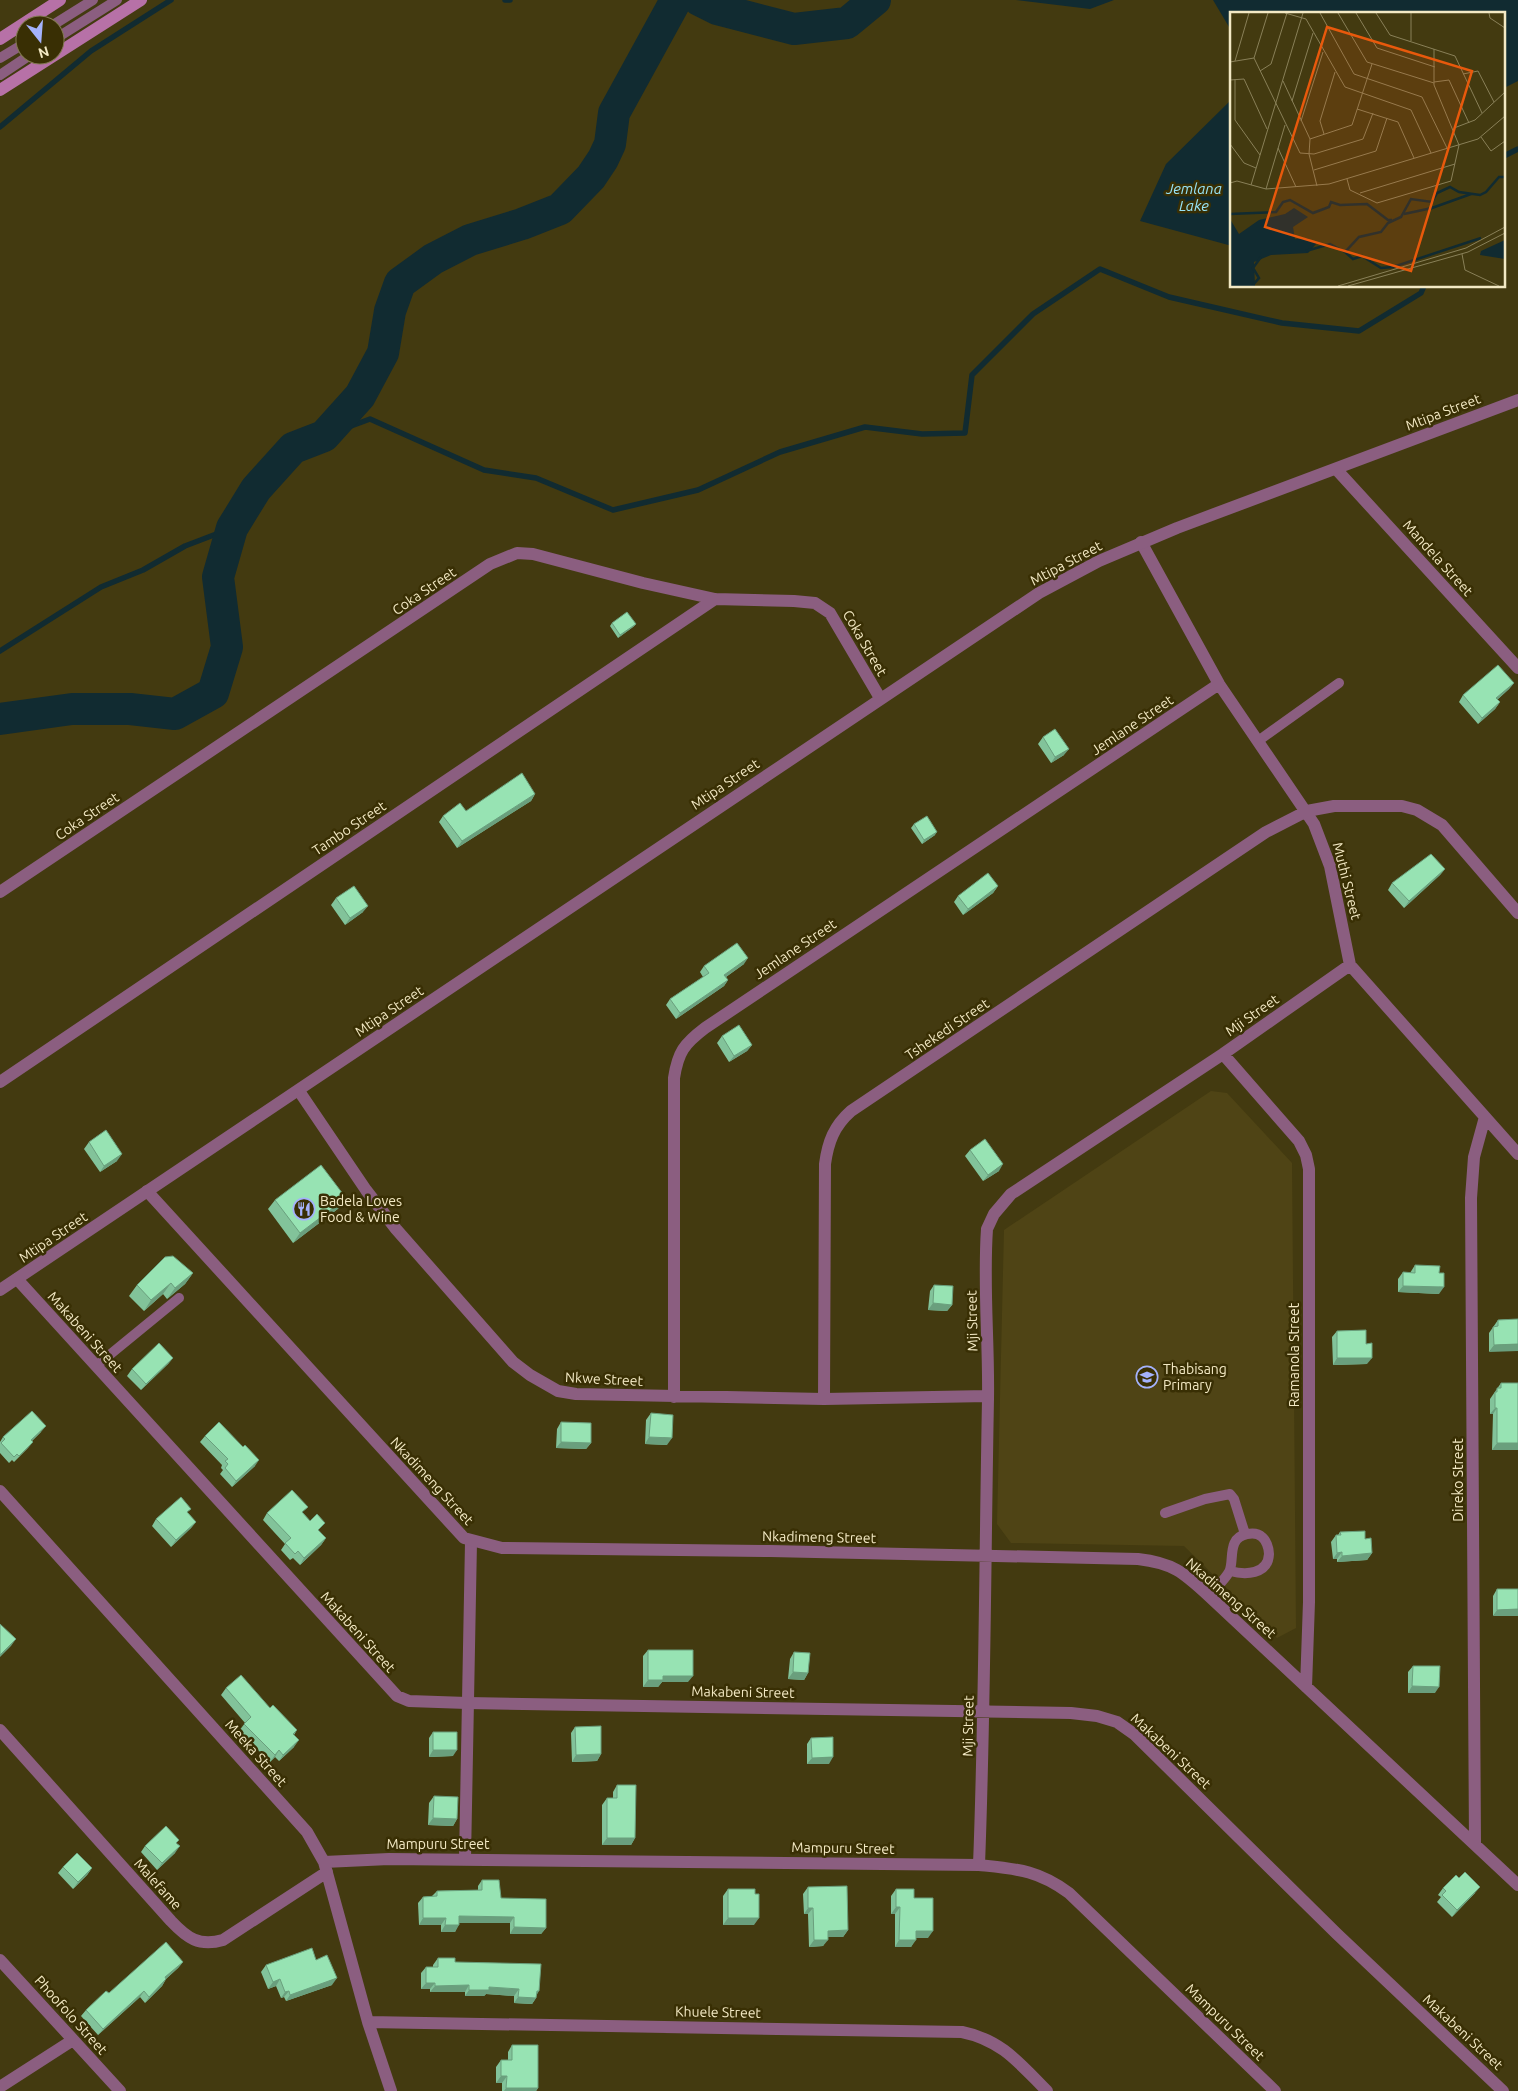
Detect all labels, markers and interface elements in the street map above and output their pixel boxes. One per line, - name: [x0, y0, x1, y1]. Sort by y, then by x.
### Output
- inset map: [1230, 12, 1506, 288]
- north arrow: [15, 15, 65, 65]
- text: N: [36, 43, 51, 62]
- water label: Jemlana Lake: [1165, 180, 1222, 214]
- street label: Mtipa Street: [1403, 390, 1483, 434]
- street label: Mandela Street: [1400, 517, 1477, 600]
- street label: Mtipa Street: [1027, 537, 1105, 589]
- street label: Coka Street: [389, 564, 459, 618]
- street label: Coka Street: [840, 607, 891, 679]
- street label: Jemlane Street: [1088, 691, 1177, 758]
- street label: Mtipa Street: [688, 755, 763, 813]
- street label: Coka Street: [52, 789, 122, 843]
- street label: Tambo Street: [309, 797, 389, 858]
- street label: Muthi Street: [1330, 841, 1364, 922]
- street label: Jemlane Street: [751, 915, 840, 982]
- street label: Mtipa Street: [352, 982, 427, 1040]
- street label: Mji Street: [1222, 991, 1282, 1039]
- street label: Tshekedi Street: [902, 995, 992, 1063]
- place label: Badela Loves Food & Wine: [320, 1193, 402, 1225]
- restaurant icon: Badela Loves Food & Wine: [292, 1197, 316, 1221]
- street label: Mtipa Street: [16, 1208, 91, 1266]
- street label: Makabeni Street: [45, 1288, 126, 1376]
- street label: Mji Street: [963, 1290, 981, 1352]
- street label: Ramanola Street: [1286, 1302, 1302, 1407]
- place label: Thabisang Primary: [1163, 1361, 1227, 1393]
- school or university icon: Thabisang Primary: [1135, 1365, 1159, 1389]
- street label: Nkwe Street: [565, 1369, 644, 1389]
- street label: Nkadimeng Street: [387, 1434, 477, 1528]
- street label: Direko Street: [1450, 1438, 1466, 1522]
- street label: Nkadimeng Street: [762, 1528, 877, 1546]
- street label: Nkadimeng Street: [1183, 1555, 1280, 1642]
- street label: Makabeni Street: [318, 1588, 399, 1676]
- street label: Makabeni Street: [691, 1683, 795, 1701]
- street label: Mji Street: [959, 1695, 977, 1757]
- street label: Makabeni Street: [1128, 1710, 1215, 1792]
- street label: Meeka Street: [222, 1716, 290, 1790]
- street label: Mampuru Street: [386, 1836, 490, 1852]
- street label: Mampuru Street: [791, 1839, 895, 1857]
- street label: Malefame: [131, 1855, 185, 1913]
- street label: Phoofolo Street: [31, 1972, 111, 2058]
- street label: Mampuru Street: [1182, 1980, 1268, 2064]
- street label: Makabeni Street: [1420, 1991, 1507, 2073]
- street label: Khuele Street: [675, 2003, 762, 2021]

